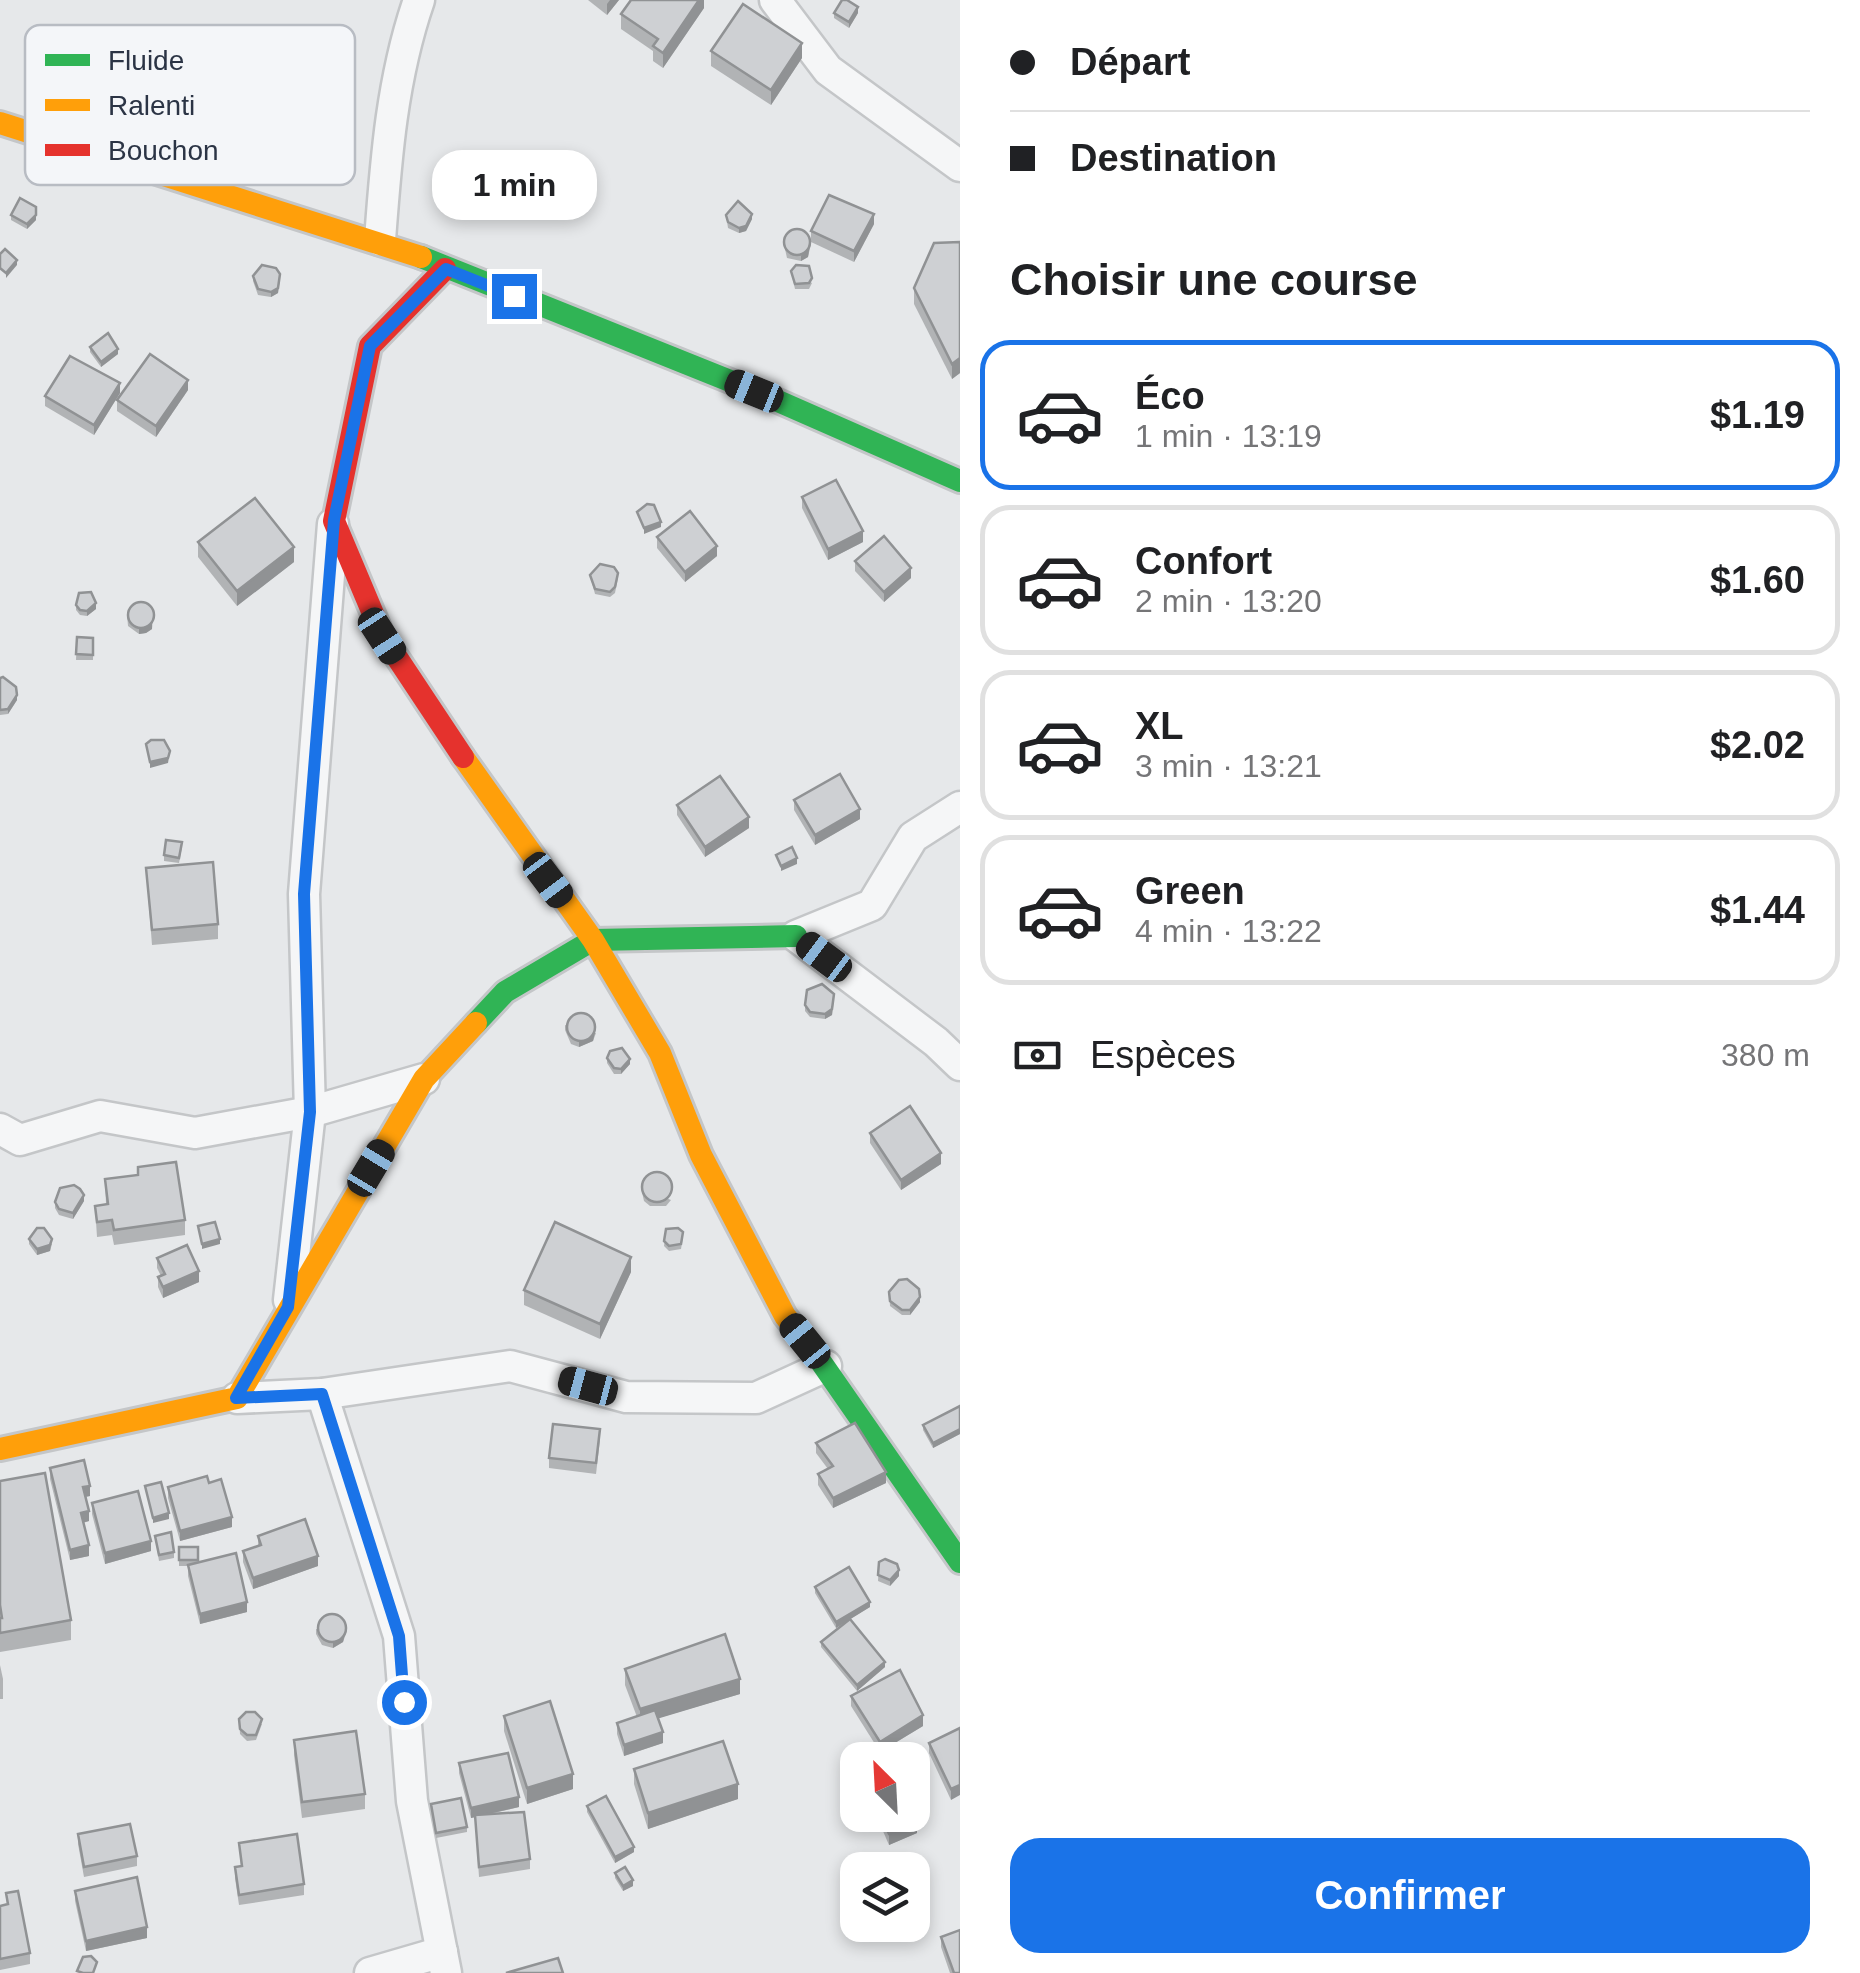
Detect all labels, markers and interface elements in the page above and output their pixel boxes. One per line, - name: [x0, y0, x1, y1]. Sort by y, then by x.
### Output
- legend: [25, 25, 355, 185]
- text: Départ: [1070, 41, 1190, 83]
- text: Fluide: [108, 45, 184, 76]
- text: Ralenti: [108, 90, 195, 121]
- text: Bouchon: [108, 135, 219, 166]
- text: Destination: [1070, 137, 1277, 179]
- callout: 1 min: [432, 151, 596, 221]
- text: 1 min: [473, 167, 556, 203]
- text: Choisir une course: [1010, 254, 1418, 305]
- route end: [492, 274, 537, 319]
- car: [721, 366, 787, 416]
- icon: car: [1015, 370, 1105, 460]
- text: Éco: [1135, 375, 1205, 417]
- text: $1.19: [1710, 394, 1805, 436]
- text: 1 min · 13:19: [1135, 418, 1322, 454]
- icon: car: [1015, 535, 1105, 625]
- text: Confort: [1135, 540, 1272, 582]
- text: $1.60: [1710, 559, 1805, 601]
- text: 2 min · 13:20: [1135, 583, 1322, 619]
- car: [353, 603, 411, 669]
- icon: car: [1015, 700, 1105, 790]
- text: XL: [1135, 705, 1184, 747]
- text: $2.02: [1710, 724, 1805, 766]
- text: 3 min · 13:21: [1135, 748, 1322, 784]
- car: [518, 847, 578, 913]
- icon: car: [1015, 865, 1105, 955]
- text: Green: [1135, 870, 1245, 912]
- text: $1.44: [1710, 889, 1805, 931]
- text: 4 min · 13:22: [1135, 913, 1322, 949]
- car: [791, 927, 857, 987]
- icon: cash: [1010, 1028, 1065, 1083]
- text: Espèces: [1090, 1034, 1236, 1076]
- text: 380 m: [1721, 1037, 1810, 1073]
- car: [343, 1135, 399, 1201]
- car: [774, 1308, 836, 1374]
- car: [555, 1364, 621, 1408]
- route start: [382, 1680, 427, 1725]
- north arrow: [840, 1742, 930, 1832]
- map controls: [840, 1742, 930, 1942]
- button: Confirmer: [1010, 1838, 1810, 1953]
- button: layers: [840, 1852, 930, 1942]

